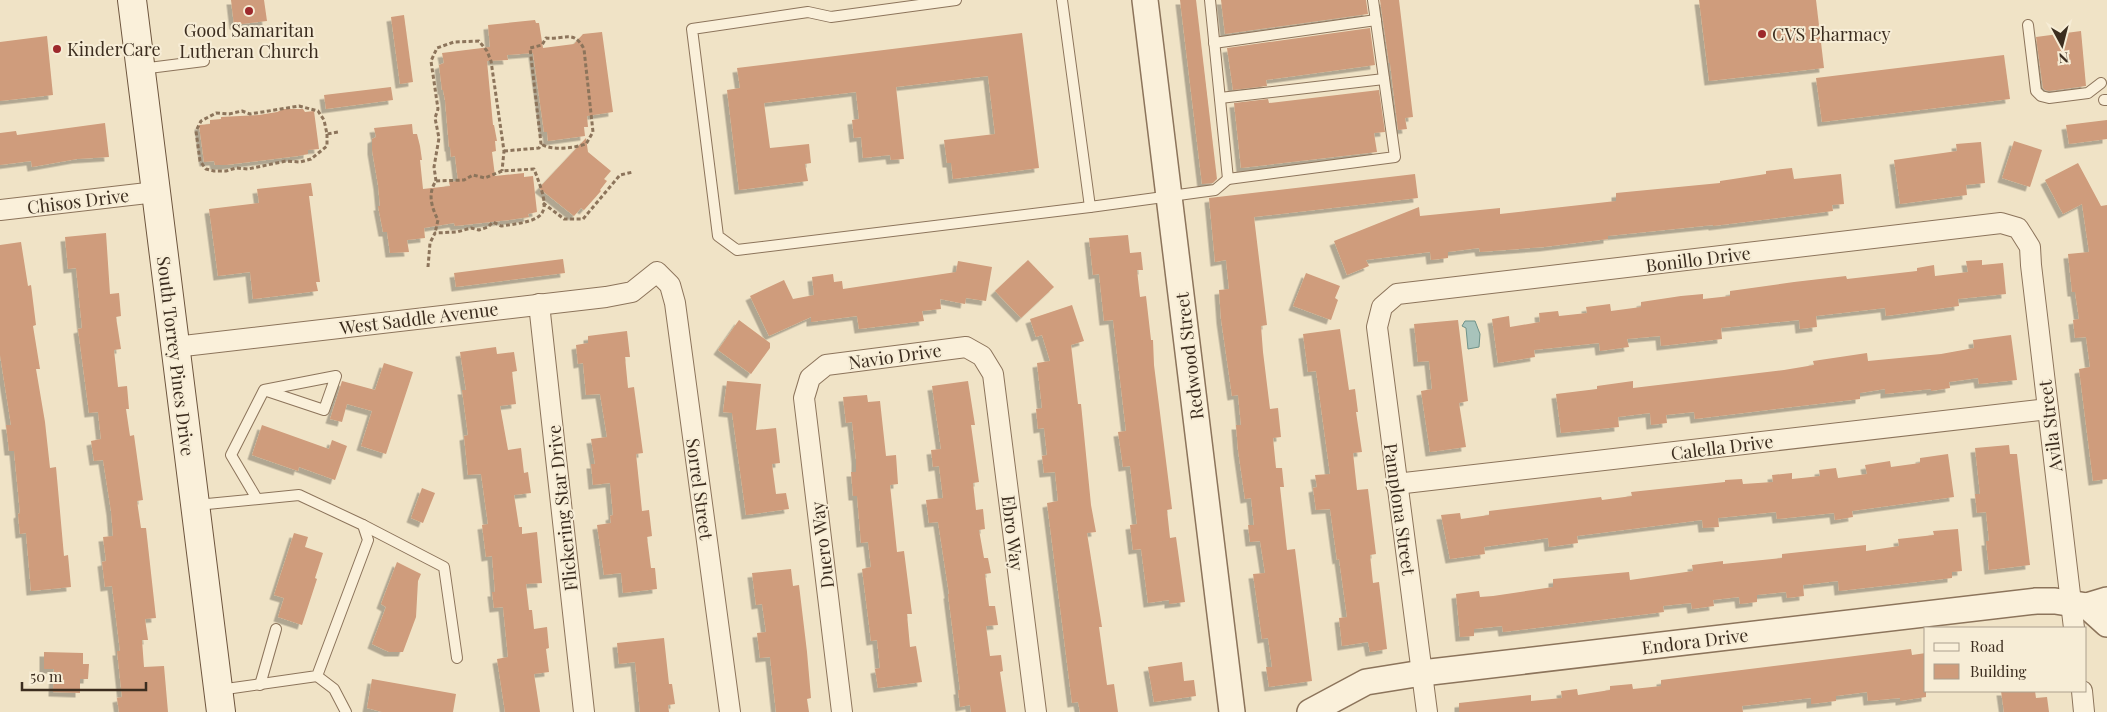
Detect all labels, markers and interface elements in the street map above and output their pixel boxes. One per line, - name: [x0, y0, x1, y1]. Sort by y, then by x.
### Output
- marker: Good Samaritan Lutheran Church: [243, 5, 255, 17]
- place label: Good Samaritan Lutheran Church: [179, 18, 319, 63]
- north arrow: [2037, 20, 2087, 70]
- place label: CVS Pharmacy: [1772, 22, 1891, 46]
- marker: CVS Pharmacy: [1756, 28, 1768, 40]
- place label: KinderCare: [67, 37, 161, 61]
- marker: KinderCare: [51, 43, 63, 55]
- text: N: [2057, 48, 2070, 68]
- street label: Chisos Drive: [26, 183, 130, 219]
- street label: Bonillo Drive: [1644, 241, 1752, 277]
- street label: South Torrey Pines Drive: [152, 255, 200, 457]
- street label: Redwood Street: [1169, 290, 1209, 421]
- street label: West Saddle Avenue: [337, 296, 500, 340]
- street label: Navio Drive: [847, 338, 943, 374]
- street label: Avila Street: [2032, 378, 2068, 474]
- street label: Flickering Star Drive: [541, 424, 583, 592]
- street label: Calella Drive: [1669, 429, 1775, 465]
- street label: Sorrel Street: [681, 437, 719, 542]
- street label: Pamplona Street: [1379, 442, 1421, 577]
- street label: Ebro Way: [996, 494, 1030, 572]
- street label: Duero Way: [805, 500, 839, 590]
- street label: Endora Drive: [1640, 623, 1750, 659]
- legend: [1924, 627, 2087, 692]
- text: Road: [1970, 636, 2004, 656]
- scale bar: [22, 660, 146, 692]
- text: Building: [1970, 661, 2027, 681]
- text: 50 m: [30, 666, 63, 686]

